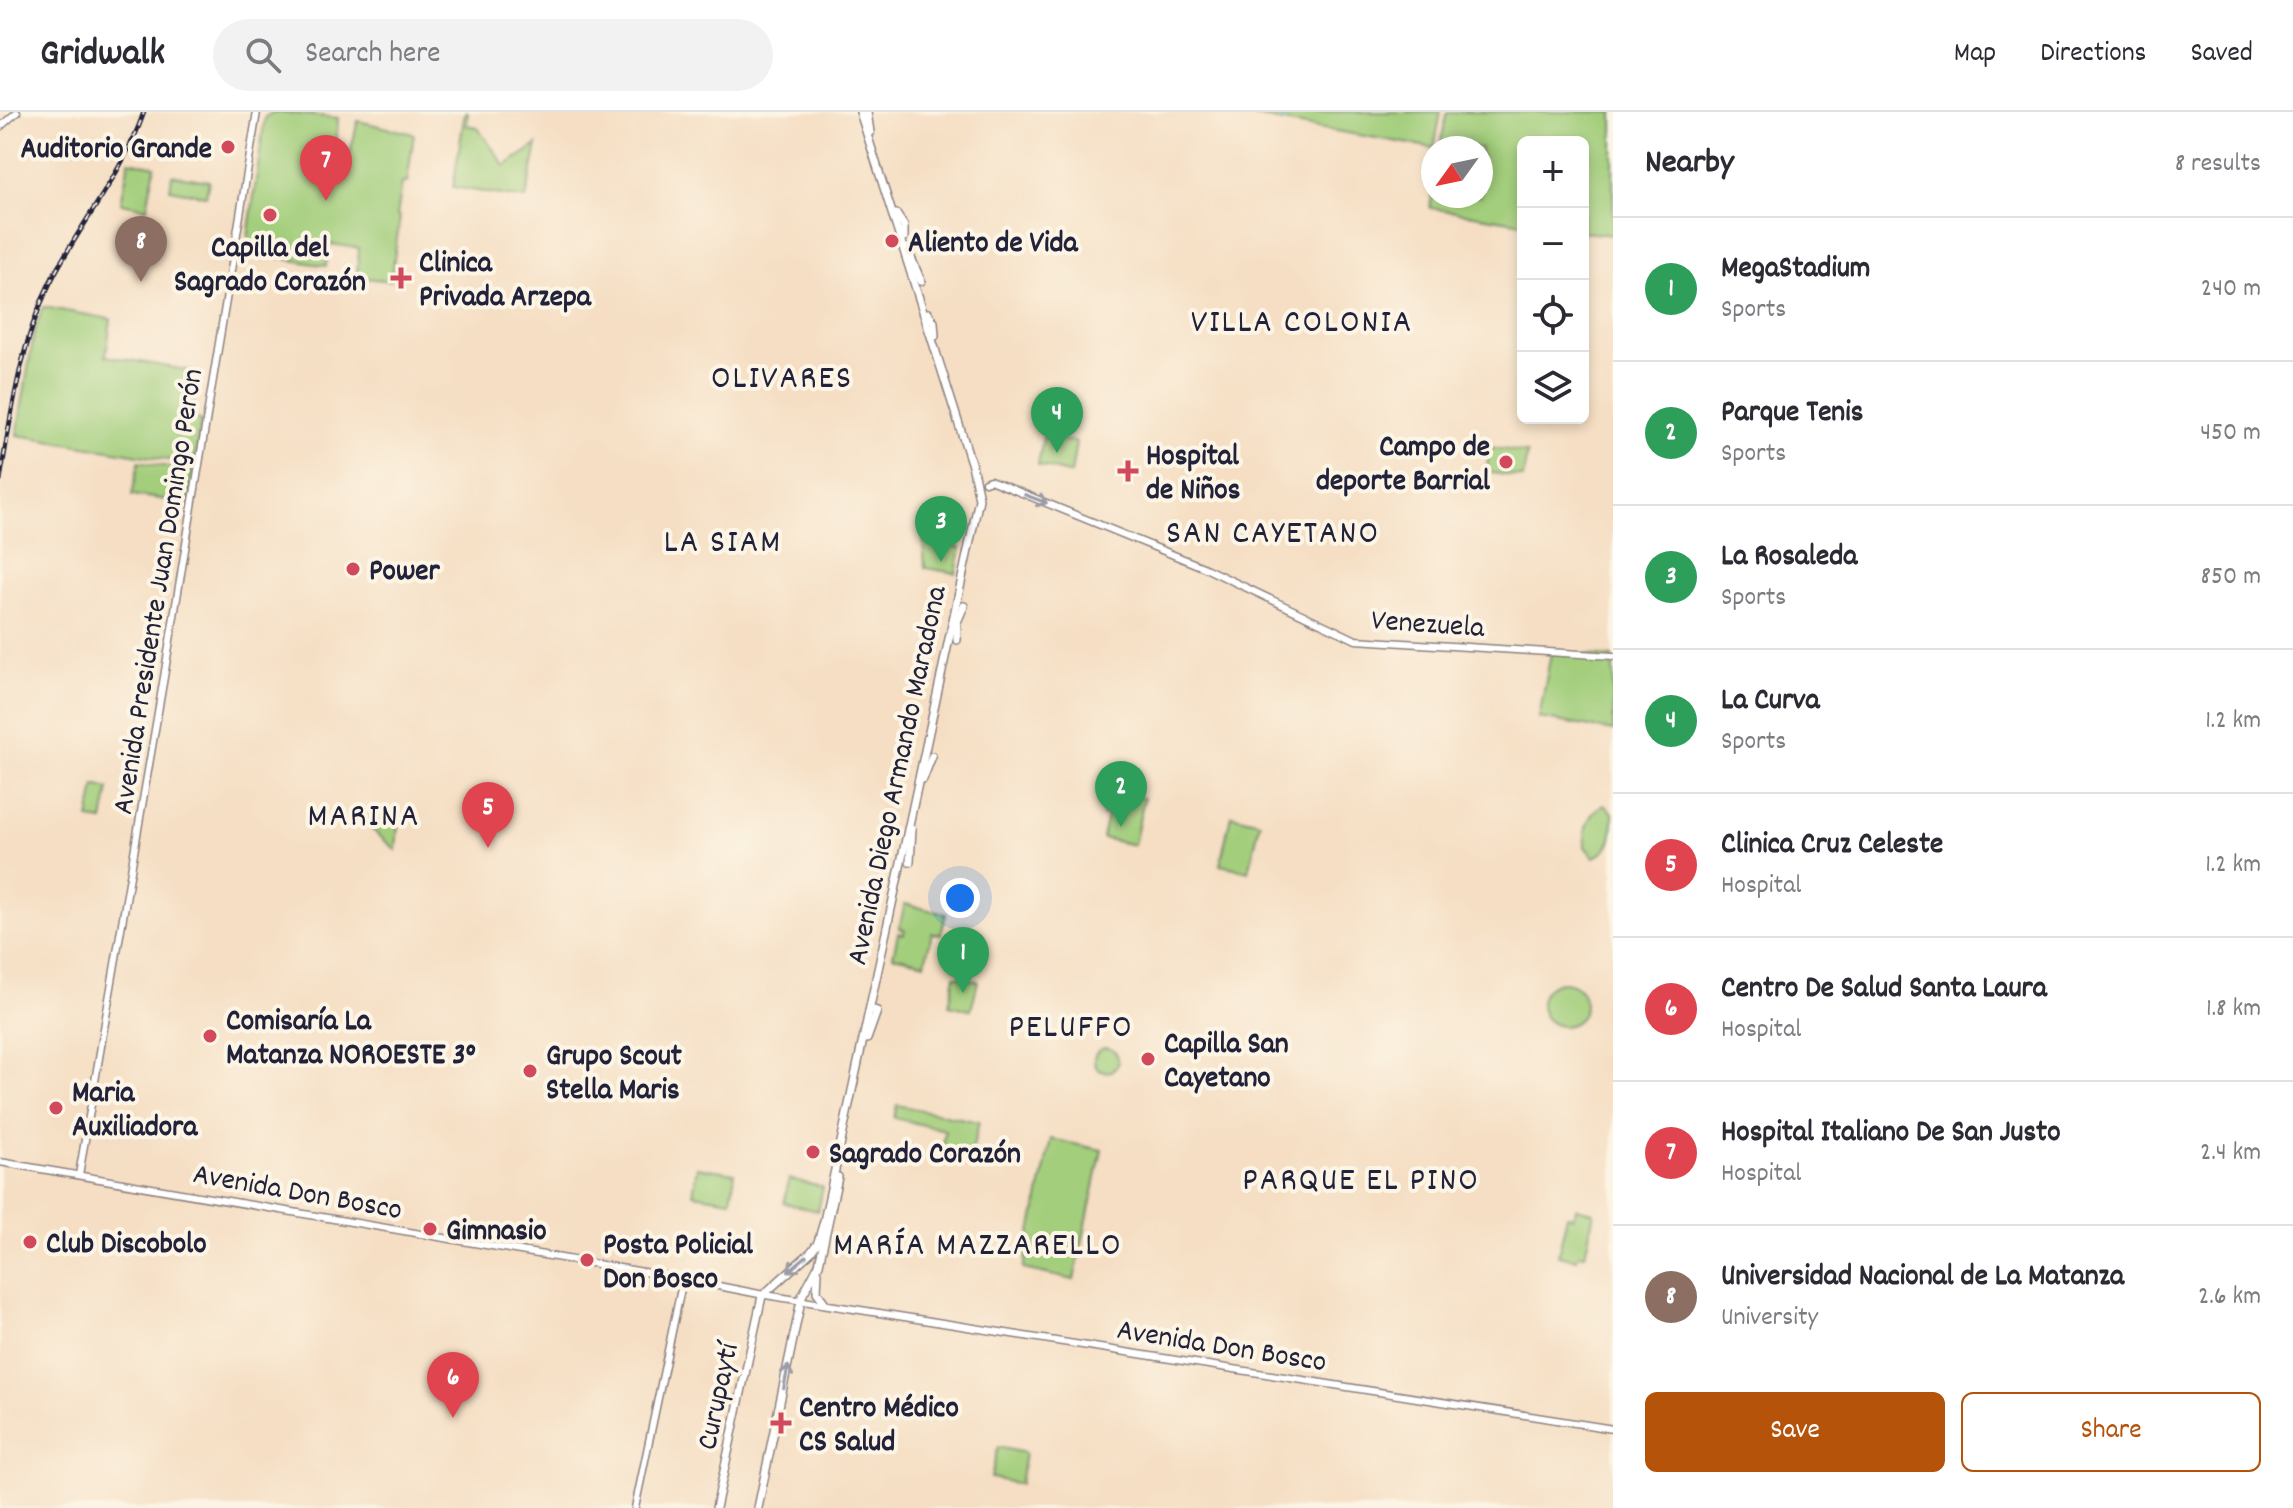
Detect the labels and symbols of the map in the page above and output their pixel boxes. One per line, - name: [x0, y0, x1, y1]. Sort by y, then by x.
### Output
- place label: Auditorio Grande: [20, 130, 212, 173]
- pin: 7: [300, 135, 352, 201]
- north arrow: [1421, 136, 1493, 208]
- marker: Auditorio Grande: [219, 138, 237, 156]
- marker: Capilla del Sagrado Corazón: [261, 206, 279, 224]
- pin: 8: [115, 216, 167, 282]
- place label: Aliento de Vida: [908, 224, 1078, 267]
- place label: Capilla del Sagrado Corazón: [174, 229, 366, 306]
- marker: Aliento de Vida: [883, 232, 901, 250]
- place label: Clinica Privada Arzepa: [419, 244, 592, 321]
- marker: Clinica Privada Arzepa: [390, 267, 412, 289]
- district label: VILLA COLONIA: [1191, 300, 1413, 349]
- district label: OLIVARES: [711, 356, 853, 405]
- street label: Avenida Presidente Juan Domingo Perón: [104, 366, 217, 818]
- pin: 4: [1031, 387, 1083, 453]
- place label: Campo de deporte Barrial: [1316, 428, 1491, 505]
- place label: Hospital de Niños: [1146, 437, 1240, 514]
- marker: Campo de deporte Barrial: [1497, 453, 1515, 471]
- marker: Hospital de Niños: [1117, 460, 1139, 482]
- one-way arrow: [1023, 493, 1048, 507]
- pin: 3: [915, 496, 967, 562]
- district label: SAN CAYETANO: [1166, 511, 1380, 560]
- district label: LA SIAM: [664, 520, 782, 569]
- place label: Power: [369, 552, 440, 595]
- marker: Power: [344, 560, 362, 578]
- street label: Avenida Diego Armando Maradona: [838, 582, 961, 969]
- street label: Venezuela: [1370, 601, 1487, 652]
- pin: 2: [1095, 761, 1147, 827]
- pin: 5: [462, 782, 514, 848]
- district label: MARINA: [308, 794, 420, 843]
- your location: [940, 878, 980, 918]
- pin: 1: [937, 927, 989, 993]
- place label: Comisaría La Matanza NOROESTE 3°: [226, 1002, 476, 1079]
- district label: PELUFFO: [1008, 1005, 1134, 1054]
- place label: Capilla San Cayetano: [1164, 1025, 1289, 1102]
- marker: Comisaría La Matanza NOROESTE 3°: [201, 1027, 219, 1045]
- place label: Grupo Scout Stella Maris: [546, 1037, 682, 1114]
- marker: Capilla San Cayetano: [1139, 1050, 1157, 1068]
- marker: Grupo Scout Stella Maris: [521, 1062, 539, 1080]
- place label: Maria Auxiliadora: [72, 1074, 198, 1151]
- marker: Maria Auxiliadora: [47, 1099, 65, 1117]
- place label: Sagrado Corazón: [829, 1135, 1021, 1178]
- marker: Sagrado Corazón: [804, 1143, 822, 1161]
- street label: Avenida Don Bosco: [189, 1155, 405, 1234]
- district label: PARQUE EL PINO: [1242, 1158, 1480, 1207]
- place label: Gimnasio: [446, 1212, 547, 1255]
- marker: Gimnasio: [421, 1220, 439, 1238]
- district label: MARÍA MAZZARELLO: [833, 1223, 1123, 1272]
- place label: Club Discobolo: [46, 1225, 207, 1268]
- place label: Posta Policial Don Bosco: [603, 1226, 754, 1303]
- marker: Club Discobolo: [21, 1233, 39, 1251]
- marker: Posta Policial Don Bosco: [578, 1251, 596, 1269]
- one-way arrow: [787, 1255, 808, 1273]
- street label: Avenida Don Bosco: [1113, 1311, 1329, 1386]
- street label: Curupaytí: [688, 1337, 753, 1454]
- pin: 6: [427, 1352, 479, 1418]
- one-way arrow: [779, 1365, 794, 1390]
- place label: Centro Médico CS Salud: [799, 1389, 959, 1466]
- marker: Centro Médico CS Salud: [770, 1412, 792, 1434]

